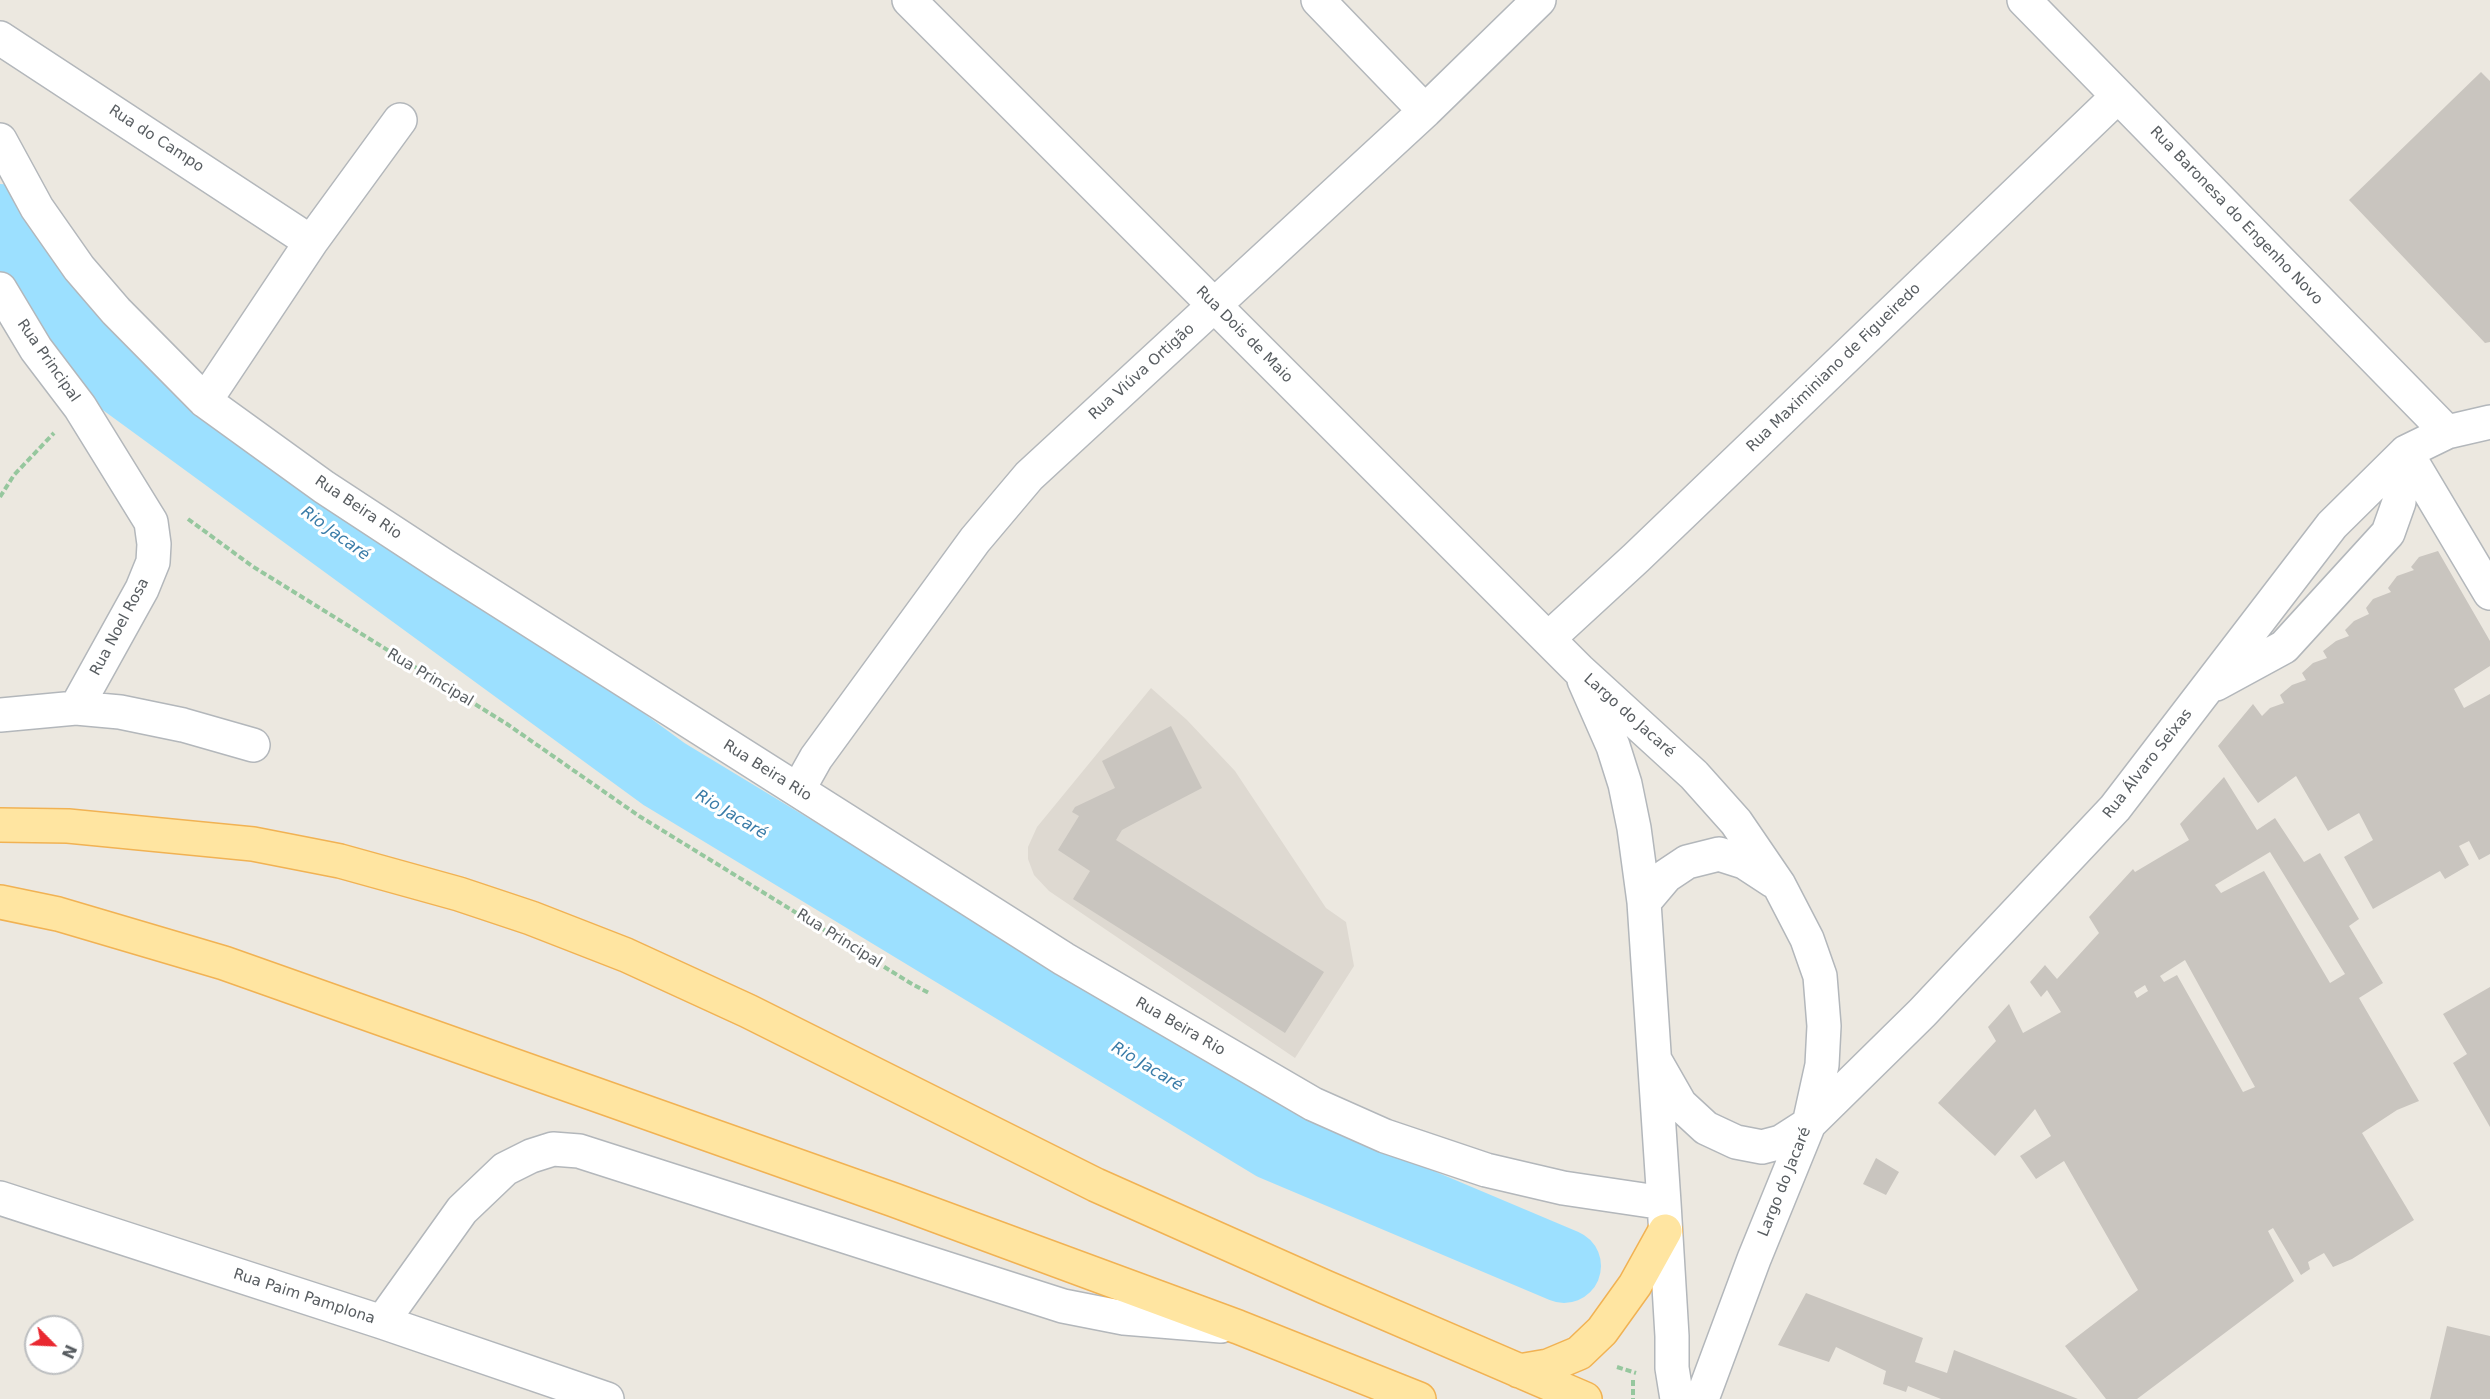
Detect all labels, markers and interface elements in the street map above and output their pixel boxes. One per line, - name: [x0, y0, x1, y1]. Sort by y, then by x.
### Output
- street label: Rua do Campo: [105, 102, 207, 176]
- street label: Rua Baronesa do Engenho Novo: [2146, 123, 2326, 309]
- street label: Rua Maximiniano de Figueiredo: [1743, 280, 1925, 456]
- street label: Rua Dois de Maio: [1192, 283, 1296, 387]
- street label: Rua Principal: [13, 316, 83, 406]
- street label: Rua Viúva Ortigão: [1086, 320, 1198, 424]
- street label: Rua Beira Rio: [311, 472, 405, 544]
- water label: Rio Jacaré: [297, 503, 373, 565]
- street label: Rua Noel Rosa: [87, 575, 153, 679]
- street label: Rua Principal: [384, 645, 476, 711]
- street label: Largo do Jacaré: [1580, 670, 1678, 762]
- street label: Rua Álvaro Seixas: [2100, 706, 2196, 822]
- street label: Rua Beira Rio: [719, 737, 815, 805]
- water label: Rio Jacaré: [692, 786, 770, 844]
- street label: Rua Principal: [793, 906, 885, 972]
- street label: Rua Beira Rio: [1132, 994, 1228, 1060]
- water label: Rio Jacaré: [1108, 1038, 1186, 1096]
- street label: Largo do Jacaré: [1755, 1125, 1815, 1239]
- street label: Rua Paim Pamplona: [231, 1266, 377, 1328]
- north arrow: [24, 1315, 84, 1375]
- text: N: [58, 1342, 80, 1362]

